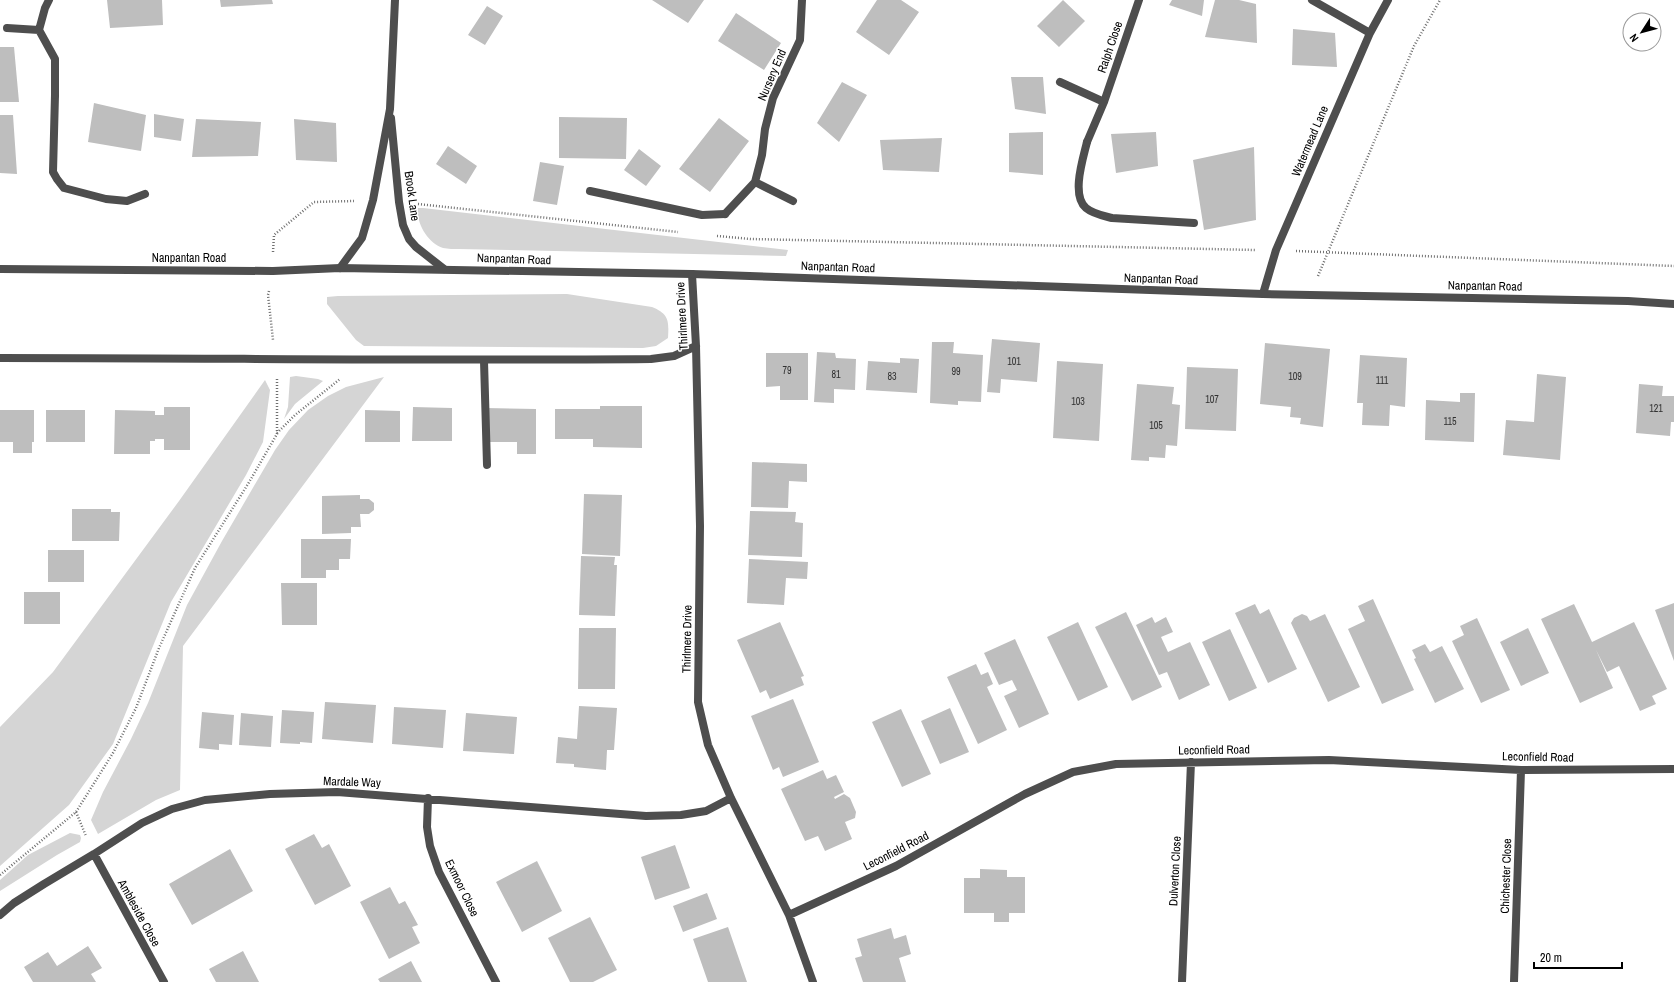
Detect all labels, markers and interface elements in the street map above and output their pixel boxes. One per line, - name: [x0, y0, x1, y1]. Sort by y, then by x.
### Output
- north arrow: [1622, 12, 1662, 52]
- street label: Ralph Close: [1094, 19, 1126, 75]
- text: N: [1626, 31, 1641, 45]
- street label: Nursery End: [754, 47, 790, 103]
- street label: Watermead Lane: [1288, 103, 1332, 179]
- street label: Brook Lane: [401, 170, 423, 222]
- street label: Nanpantan Road: [152, 250, 226, 266]
- street label: Nanpantan Road: [477, 250, 551, 268]
- street label: Nanpantan Road: [801, 258, 875, 276]
- street label: Nanpantan Road: [1124, 270, 1198, 288]
- street label: Nanpantan Road: [1448, 277, 1522, 295]
- street label: Thirlmere Drive: [672, 281, 692, 351]
- house number: 101: [1007, 355, 1021, 368]
- house number: 79: [782, 364, 792, 377]
- house number: 99: [951, 365, 961, 378]
- house number: 81: [831, 368, 841, 381]
- house number: 83: [887, 370, 897, 383]
- house number: 109: [1288, 370, 1302, 383]
- house number: 111: [1376, 374, 1389, 387]
- house number: 107: [1205, 393, 1219, 406]
- house number: 103: [1071, 395, 1085, 408]
- house number: 121: [1649, 402, 1663, 415]
- house number: 115: [1443, 415, 1457, 428]
- house number: 105: [1149, 419, 1163, 432]
- street label: Thirlmere Drive: [678, 605, 696, 673]
- street label: Leconfield Road: [1178, 741, 1250, 759]
- street label: Leconfield Road: [1502, 748, 1574, 766]
- street label: Mardale Way: [323, 773, 381, 791]
- street label: Leconfield Road: [860, 828, 932, 874]
- street label: Dulverton Close: [1165, 836, 1185, 906]
- street label: Chichester Close: [1497, 838, 1515, 914]
- street label: Exmoor Close: [441, 857, 483, 919]
- street label: Ambleside Close: [113, 876, 164, 949]
- scale bar: [1534, 944, 1622, 970]
- text: 20 m: [1540, 950, 1562, 966]

